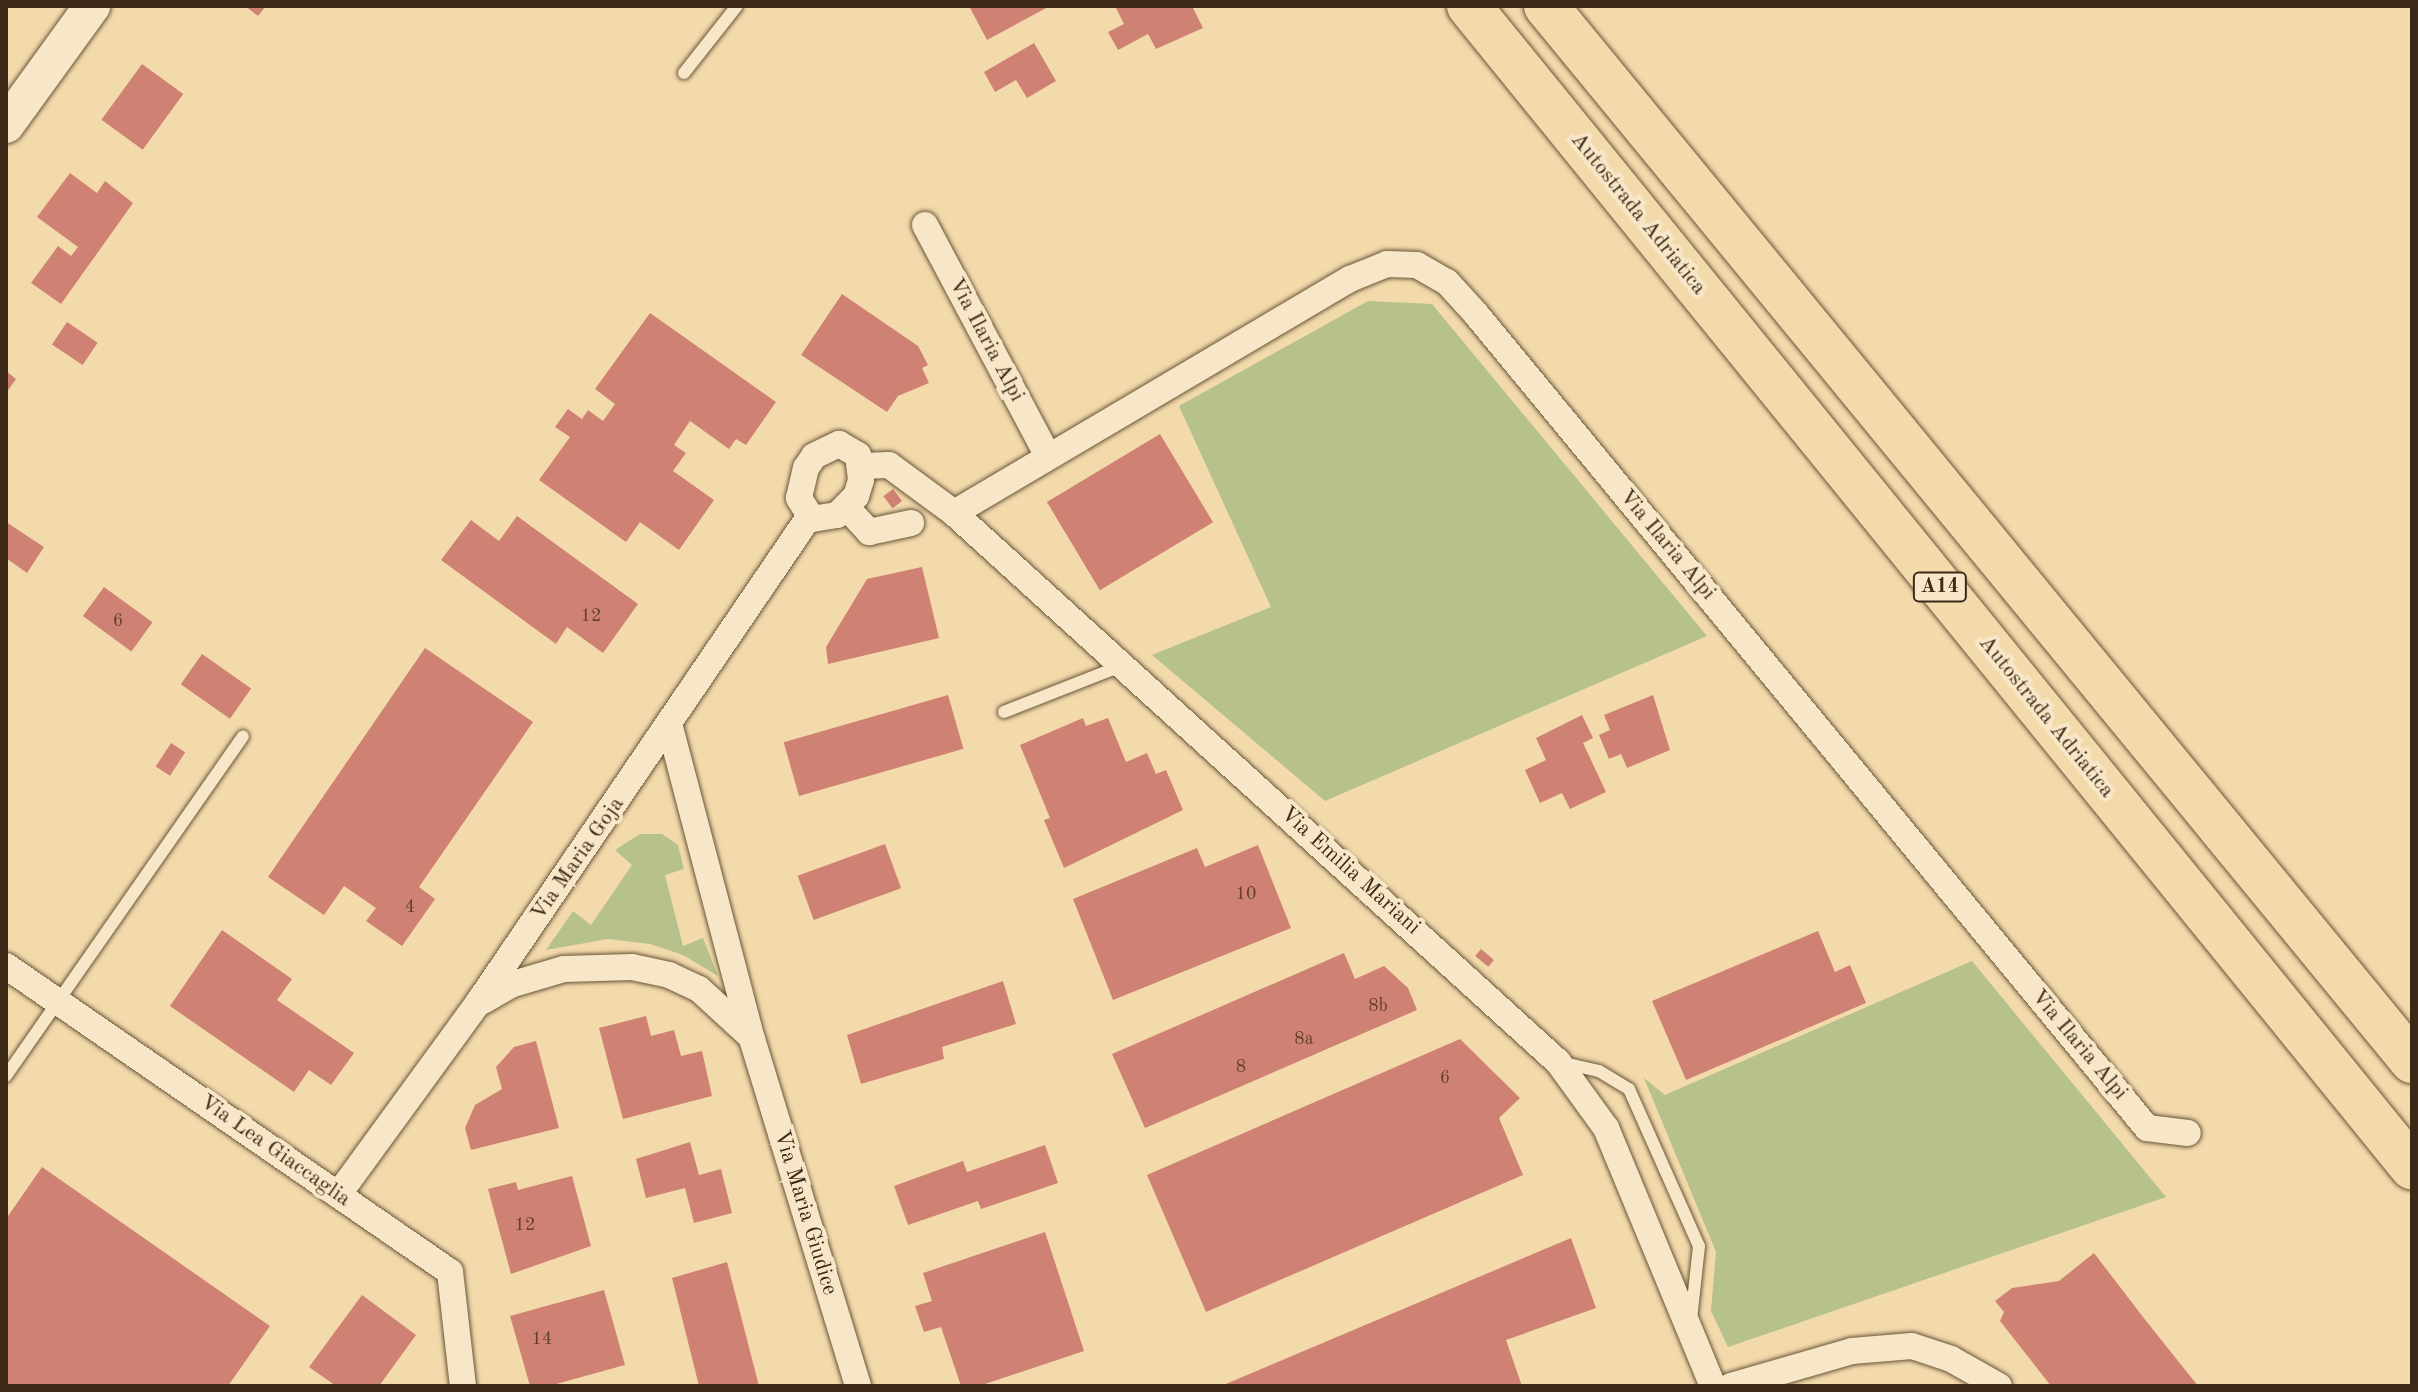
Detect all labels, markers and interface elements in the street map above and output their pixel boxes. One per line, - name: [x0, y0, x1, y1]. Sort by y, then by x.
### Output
- street label: Autostrada Adriatica: [1564, 128, 1712, 300]
- street label: Via Ilaria Alpi: [942, 274, 1030, 406]
- street label: Via Ilaria Alpi: [1613, 484, 1721, 606]
- road number: A14: [1912, 571, 1968, 603]
- house number: 12: [581, 605, 601, 627]
- house number: 6: [113, 610, 123, 632]
- street label: Autostrada Adriatica: [1972, 631, 2120, 803]
- street label: Via Maria Goja: [526, 792, 630, 926]
- street label: Via Emilia Mariani: [1274, 801, 1426, 941]
- house number: 10: [1236, 883, 1256, 905]
- house number: 4: [405, 896, 415, 918]
- street label: Via Ilaria Alpi: [2025, 984, 2133, 1106]
- house number: 8b: [1368, 995, 1388, 1017]
- house number: 8a: [1294, 1028, 1314, 1050]
- house number: 8: [1236, 1056, 1246, 1078]
- house number: 6: [1440, 1067, 1450, 1089]
- street label: Via Lea Giaccaglia: [194, 1089, 356, 1213]
- street label: Via Maria Giudice: [767, 1127, 843, 1299]
- house number: 12: [515, 1214, 535, 1236]
- house number: 14: [532, 1328, 552, 1350]

